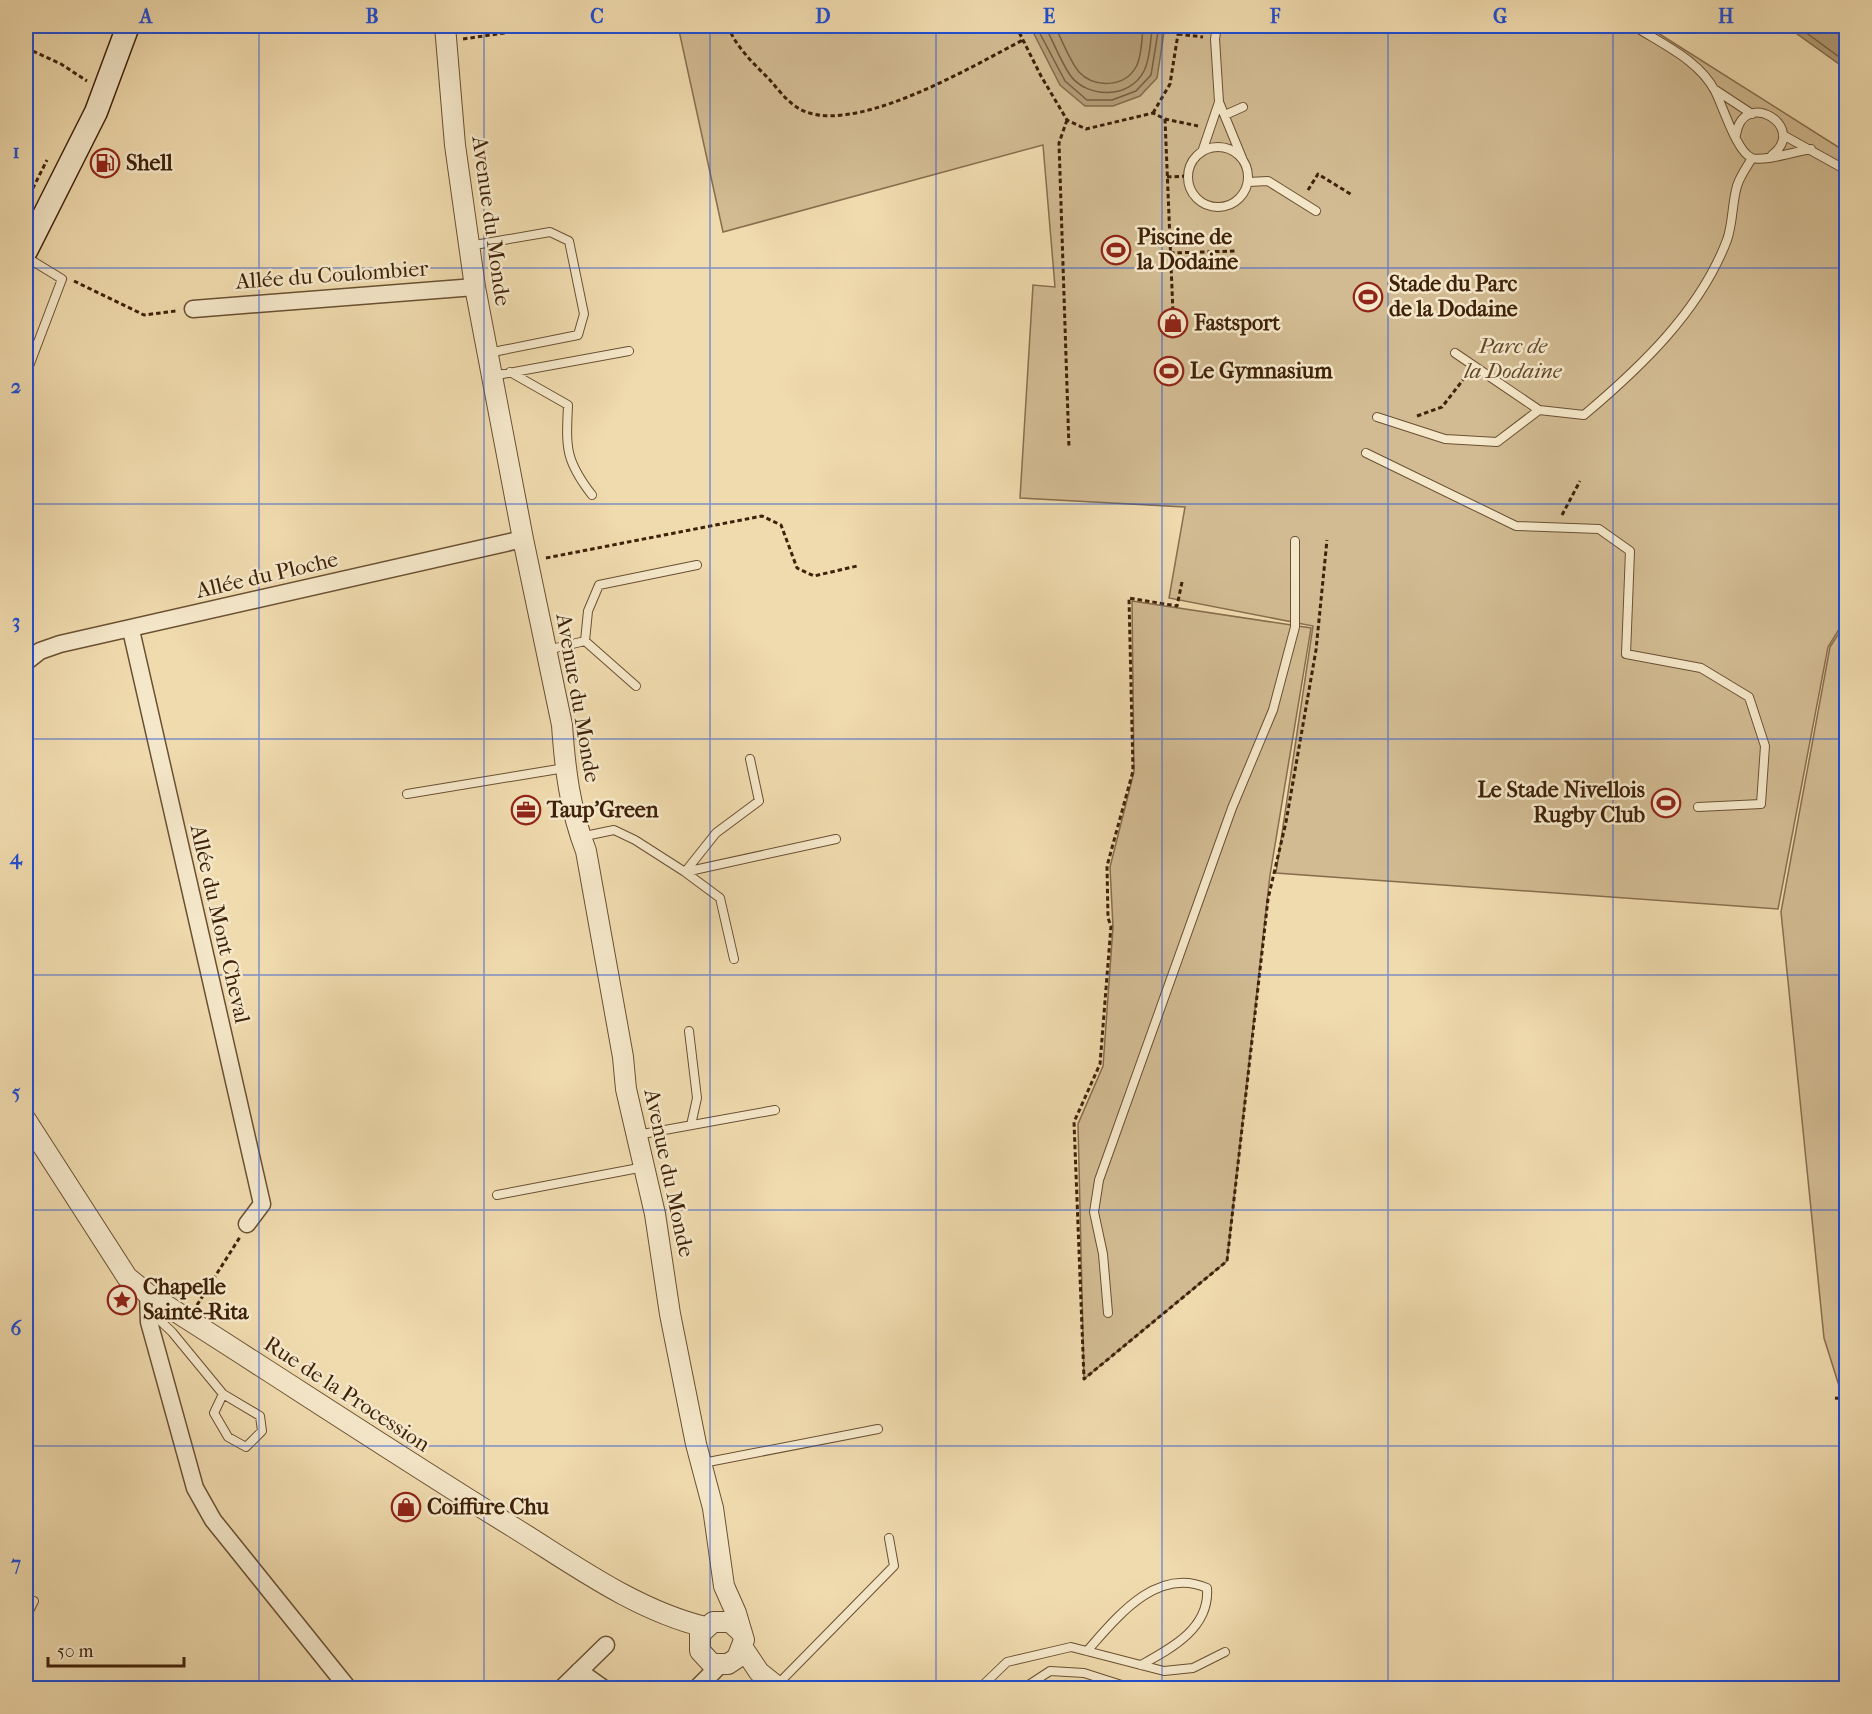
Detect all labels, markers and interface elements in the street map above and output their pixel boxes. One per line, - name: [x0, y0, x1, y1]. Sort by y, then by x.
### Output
- text: A: [138, 5, 154, 28]
- text: B: [365, 5, 379, 28]
- text: C: [590, 5, 604, 28]
- text: D: [815, 5, 831, 28]
- text: E: [1043, 5, 1055, 28]
- text: F: [1269, 5, 1281, 28]
- text: G: [1493, 5, 1507, 28]
- text: H: [1718, 5, 1734, 28]
- street label: Avenue du Monde: [466, 133, 516, 308]
- text: 1: [12, 140, 20, 163]
- fuel station icon: Shell: [89, 147, 121, 179]
- place label: Shell: [126, 150, 173, 176]
- place label: Piscine de la Dodaine: [1136, 224, 1238, 275]
- sports icon: Piscine de la Dodaine: [1100, 234, 1132, 266]
- street label: Allée du Coulombier: [234, 255, 430, 295]
- place label: Stade du Parc de la Dodaine: [1389, 271, 1518, 322]
- sports icon: Stade du Parc de la Dodaine: [1352, 281, 1384, 313]
- shop icon: Fastsport: [1157, 307, 1189, 339]
- place label: Fastsport: [1193, 310, 1281, 336]
- park label: Parc de la Dodaine: [1463, 333, 1563, 384]
- sports icon: Le Gymnasium: [1153, 355, 1185, 387]
- place label: Le Gymnasium: [1190, 358, 1333, 384]
- text: 2: [11, 375, 21, 398]
- street label: Allée du Ploche: [192, 546, 341, 604]
- text: 3: [12, 610, 20, 633]
- street label: Avenue du Monde: [550, 610, 606, 785]
- place label: Le Stade Nivellois Rugby Club: [1477, 777, 1645, 828]
- sports icon: Le Stade Nivellois Rugby Club: [1650, 787, 1682, 819]
- office icon: Taup’Green: [510, 794, 542, 826]
- place label: Taup’Green: [546, 797, 659, 823]
- street label: Allée du Mont Cheval: [184, 821, 255, 1026]
- text: 4: [9, 846, 23, 870]
- text: 5: [12, 1081, 21, 1104]
- street label: Avenue du Monde: [638, 1086, 700, 1260]
- place label: Chapelle Sainte-Rita: [143, 1274, 249, 1325]
- place icon: Chapelle Sainte-Rita: [106, 1284, 138, 1316]
- text: 6: [11, 1317, 23, 1340]
- street label: Rue de la Procession: [259, 1331, 435, 1457]
- shop icon: Coiffure Chu: [390, 1491, 422, 1523]
- place label: Coiffure Chu: [427, 1494, 549, 1520]
- text: 7: [10, 1552, 21, 1575]
- scale bar: [48, 1630, 184, 1668]
- text: 50 m: [57, 1641, 94, 1662]

